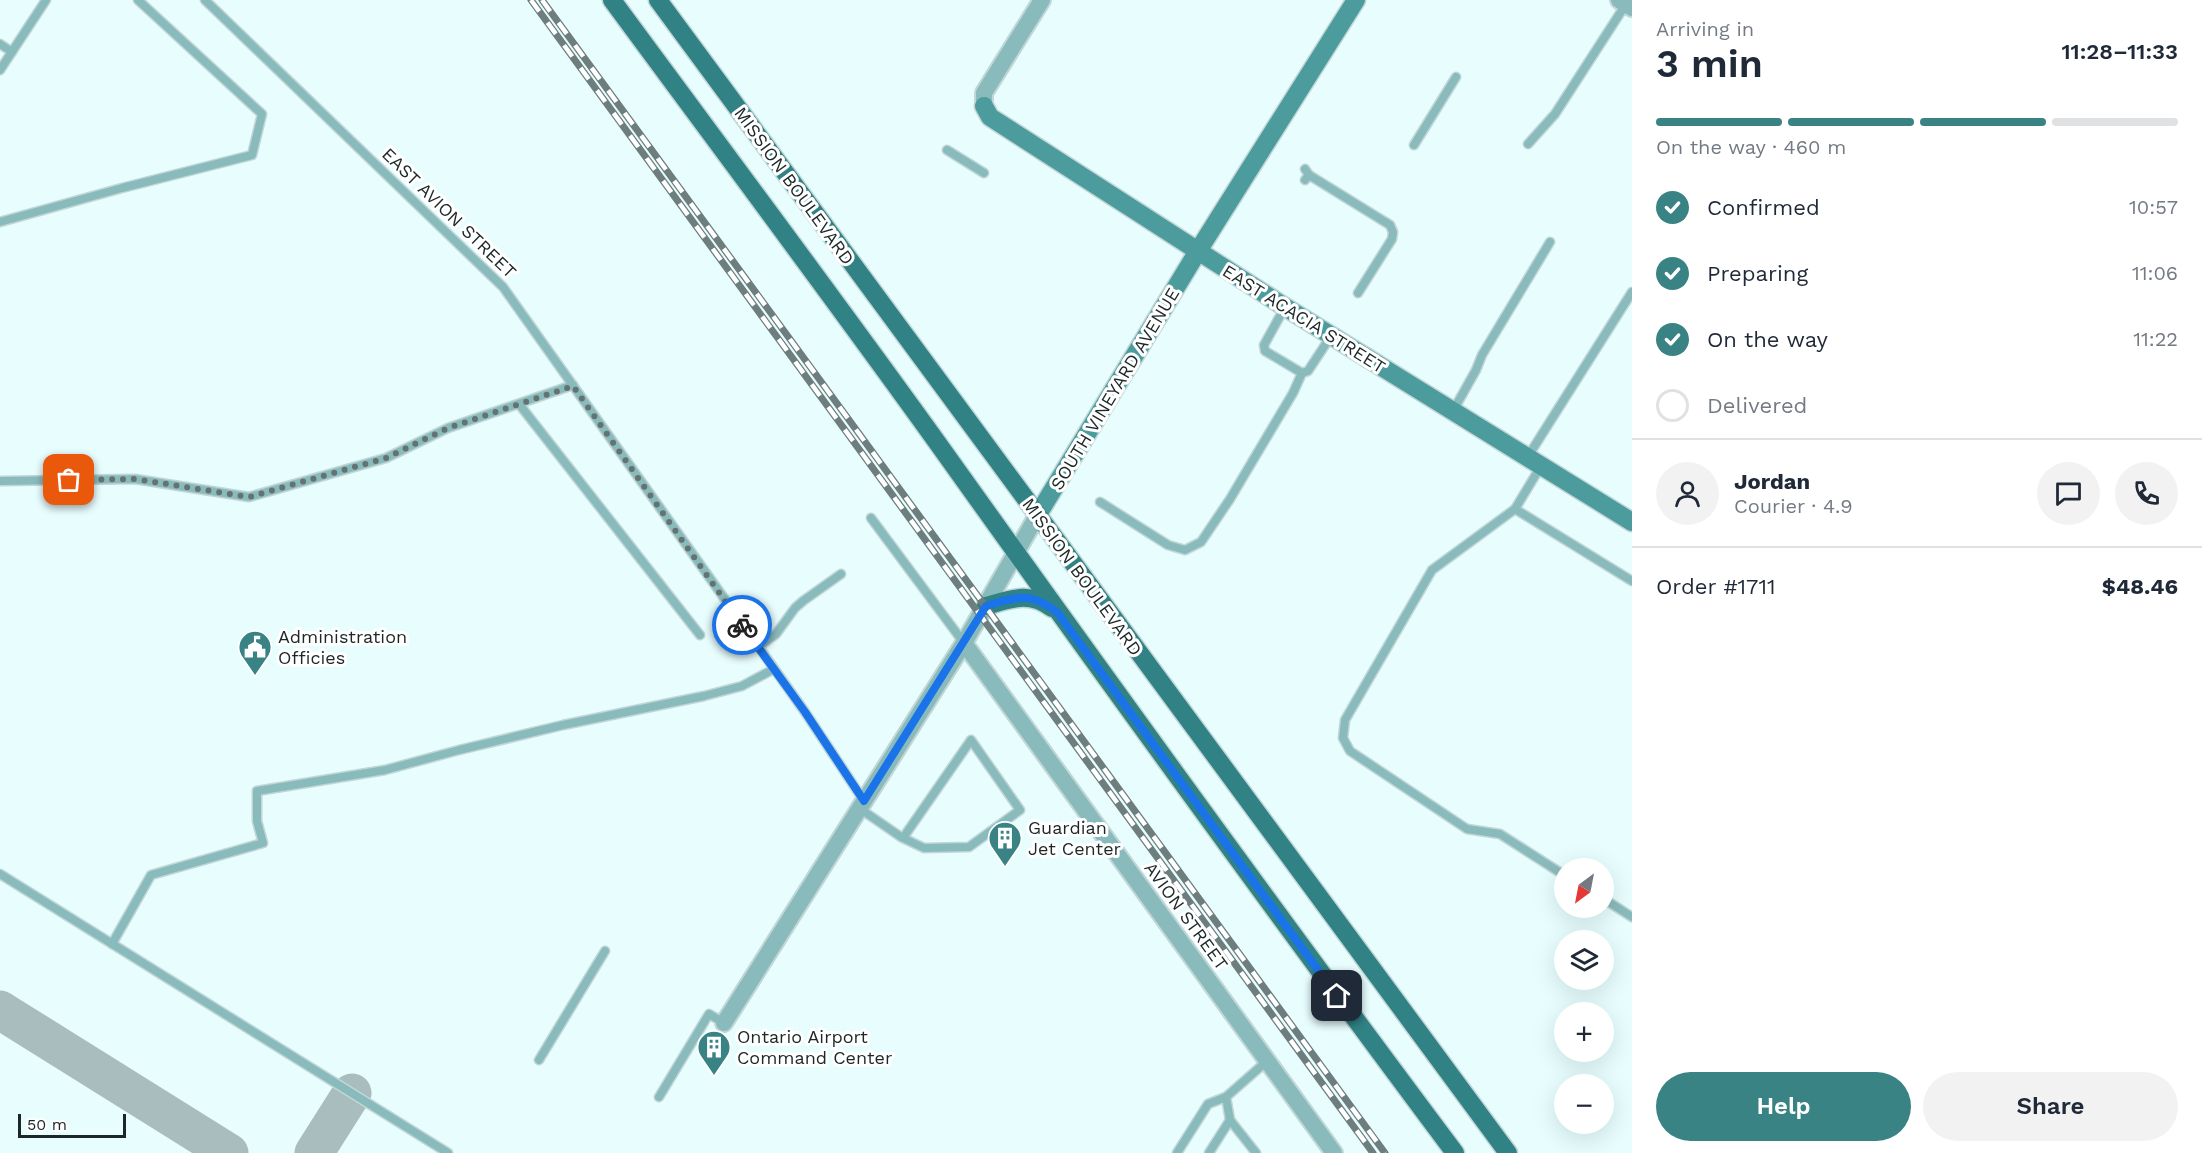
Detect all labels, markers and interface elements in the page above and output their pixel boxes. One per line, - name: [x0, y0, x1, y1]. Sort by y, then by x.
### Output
- text: Arriving in: [1656, 17, 1754, 41]
- text: 11:28–11:33: [2061, 39, 2178, 64]
- text: 3 min: [1656, 41, 1763, 86]
- street label: MISSION BOULEVARD: [730, 103, 859, 269]
- text: On the way · 460 m: [1656, 135, 1846, 159]
- street label: EAST AVION STREET: [378, 143, 521, 282]
- icon: check: [1656, 191, 1689, 224]
- text: Confirmed: [1707, 195, 1820, 220]
- text: 10:57: [2129, 195, 2178, 219]
- icon: check: [1656, 257, 1689, 290]
- street label: EAST ACACIA STREET: [1219, 260, 1390, 377]
- text: Preparing: [1707, 261, 1808, 286]
- text: 11:06: [2132, 261, 2178, 285]
- street label: SOUTH VINEYARD AVENUE: [1046, 284, 1183, 494]
- icon: check: [1656, 323, 1689, 356]
- text: On the way: [1707, 327, 1828, 352]
- text: 11:22: [2133, 327, 2178, 351]
- text: Delivered: [1707, 393, 1807, 418]
- pin: [43, 454, 94, 505]
- button: person: [1656, 462, 1719, 525]
- button: chat: [2037, 462, 2100, 525]
- button: phone: [2115, 462, 2178, 525]
- icon: bag: [52, 463, 85, 496]
- text: Jordan: [1734, 469, 1810, 494]
- street label: MISSION BOULEVARD: [1018, 494, 1147, 660]
- text: Courier · 4.9: [1734, 494, 1853, 518]
- text: Order #1711: [1656, 574, 1776, 599]
- text: $48.46: [2102, 574, 2178, 599]
- courier: [712, 595, 772, 655]
- icon: bike: [726, 609, 759, 642]
- place label: Administration Officies: [278, 626, 407, 668]
- public building icon: Administration Officies: [237, 629, 273, 676]
- place label: Guardian Jet Center: [1028, 817, 1121, 859]
- building icon: Guardian Jet Center: [987, 820, 1023, 867]
- street label: AVION STREET: [1140, 858, 1233, 974]
- north arrow: [1554, 858, 1614, 918]
- map controls: [1554, 858, 1614, 1134]
- button: layers: [1554, 930, 1614, 990]
- pin: [1311, 970, 1362, 1021]
- icon: home: [1320, 979, 1353, 1012]
- button: +: [1554, 1002, 1614, 1062]
- place label: Ontario Airport Command Center: [737, 1026, 892, 1068]
- building icon: Ontario Airport Command Center: [696, 1029, 732, 1076]
- button: Help: [1656, 1072, 1911, 1141]
- button: Share: [1923, 1072, 2178, 1141]
- button: −: [1554, 1074, 1614, 1134]
- scale bar: [18, 1111, 126, 1138]
- text: 50 m: [27, 1115, 67, 1134]

